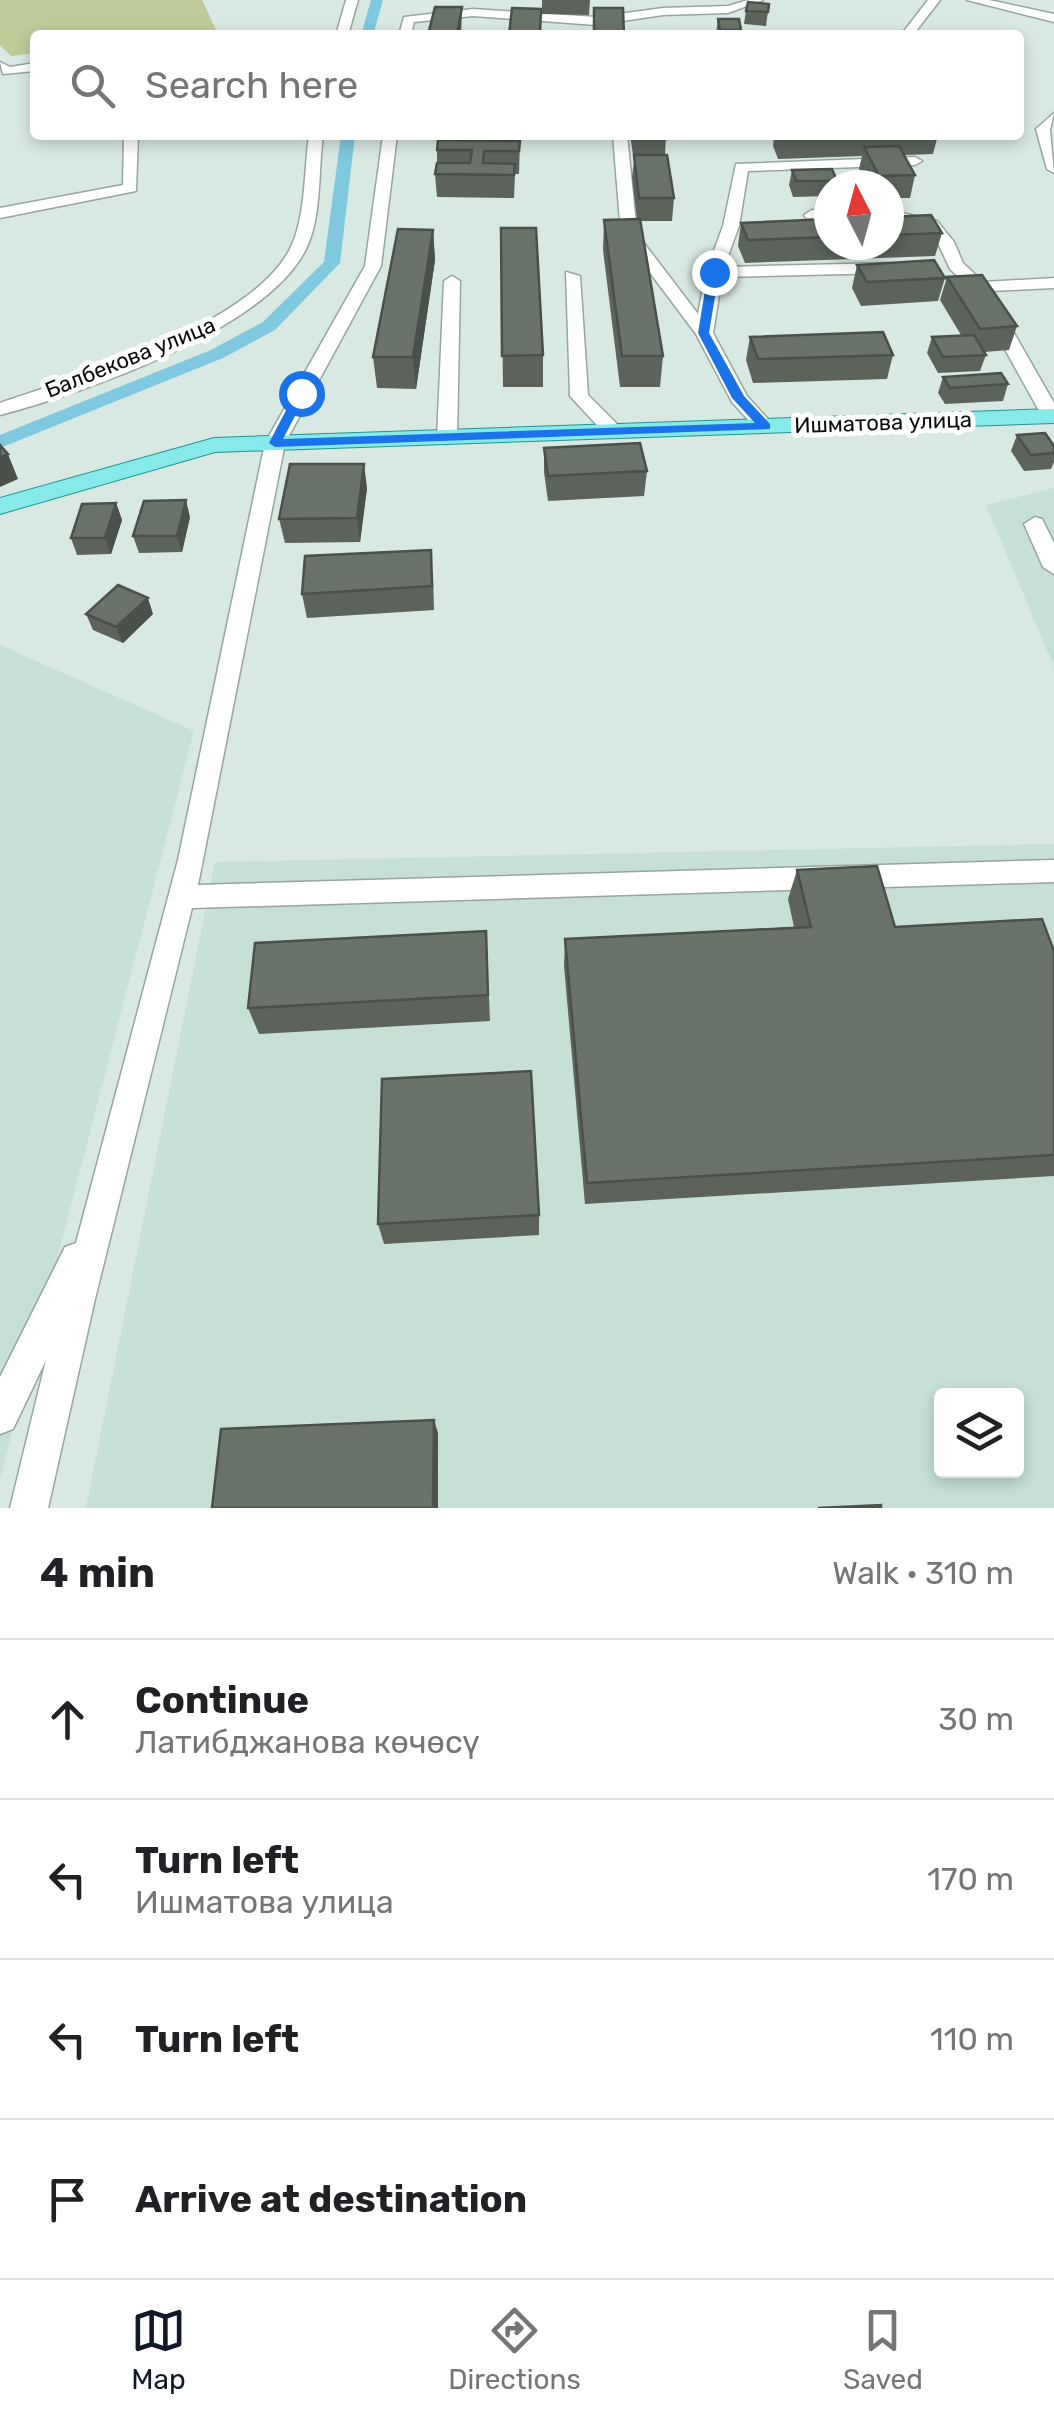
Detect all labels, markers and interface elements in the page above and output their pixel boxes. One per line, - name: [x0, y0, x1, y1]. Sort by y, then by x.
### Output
- search box: [30, 30, 1024, 140]
- icon: search: [65, 58, 120, 113]
- text: Search here: [145, 62, 358, 108]
- north arrow: [814, 170, 904, 260]
- route end: [692, 250, 738, 296]
- street label: Балбекова улица: [41, 311, 219, 404]
- route start: [279, 371, 325, 417]
- street label: Ишматова улица: [794, 406, 972, 439]
- map controls: [934, 1388, 1024, 1478]
- button: layers: [934, 1388, 1024, 1478]
- text: 4 min: [40, 1548, 155, 1598]
- text: Walk · 310 m: [832, 1554, 1014, 1592]
- text: Continue: [135, 1677, 309, 1723]
- icon: ahead: [40, 1692, 95, 1747]
- text: 30 m: [938, 1700, 1014, 1738]
- text: Латибджанова көчөсү: [135, 1723, 480, 1761]
- text: Turn left: [135, 1837, 299, 1883]
- icon: left: [40, 1852, 95, 1907]
- text: 170 m: [927, 1860, 1014, 1898]
- text: Ишматова улица: [135, 1883, 394, 1921]
- icon: left: [40, 2012, 95, 2067]
- text: Turn left: [135, 2016, 299, 2062]
- text: 110 m: [930, 2020, 1014, 2058]
- icon: arrive: [40, 2172, 95, 2227]
- text: Arrive at destination: [135, 2176, 527, 2222]
- tab: Map: [131, 2303, 186, 2396]
- tab: Directions: [448, 2303, 581, 2396]
- tab: Saved: [843, 2303, 923, 2396]

